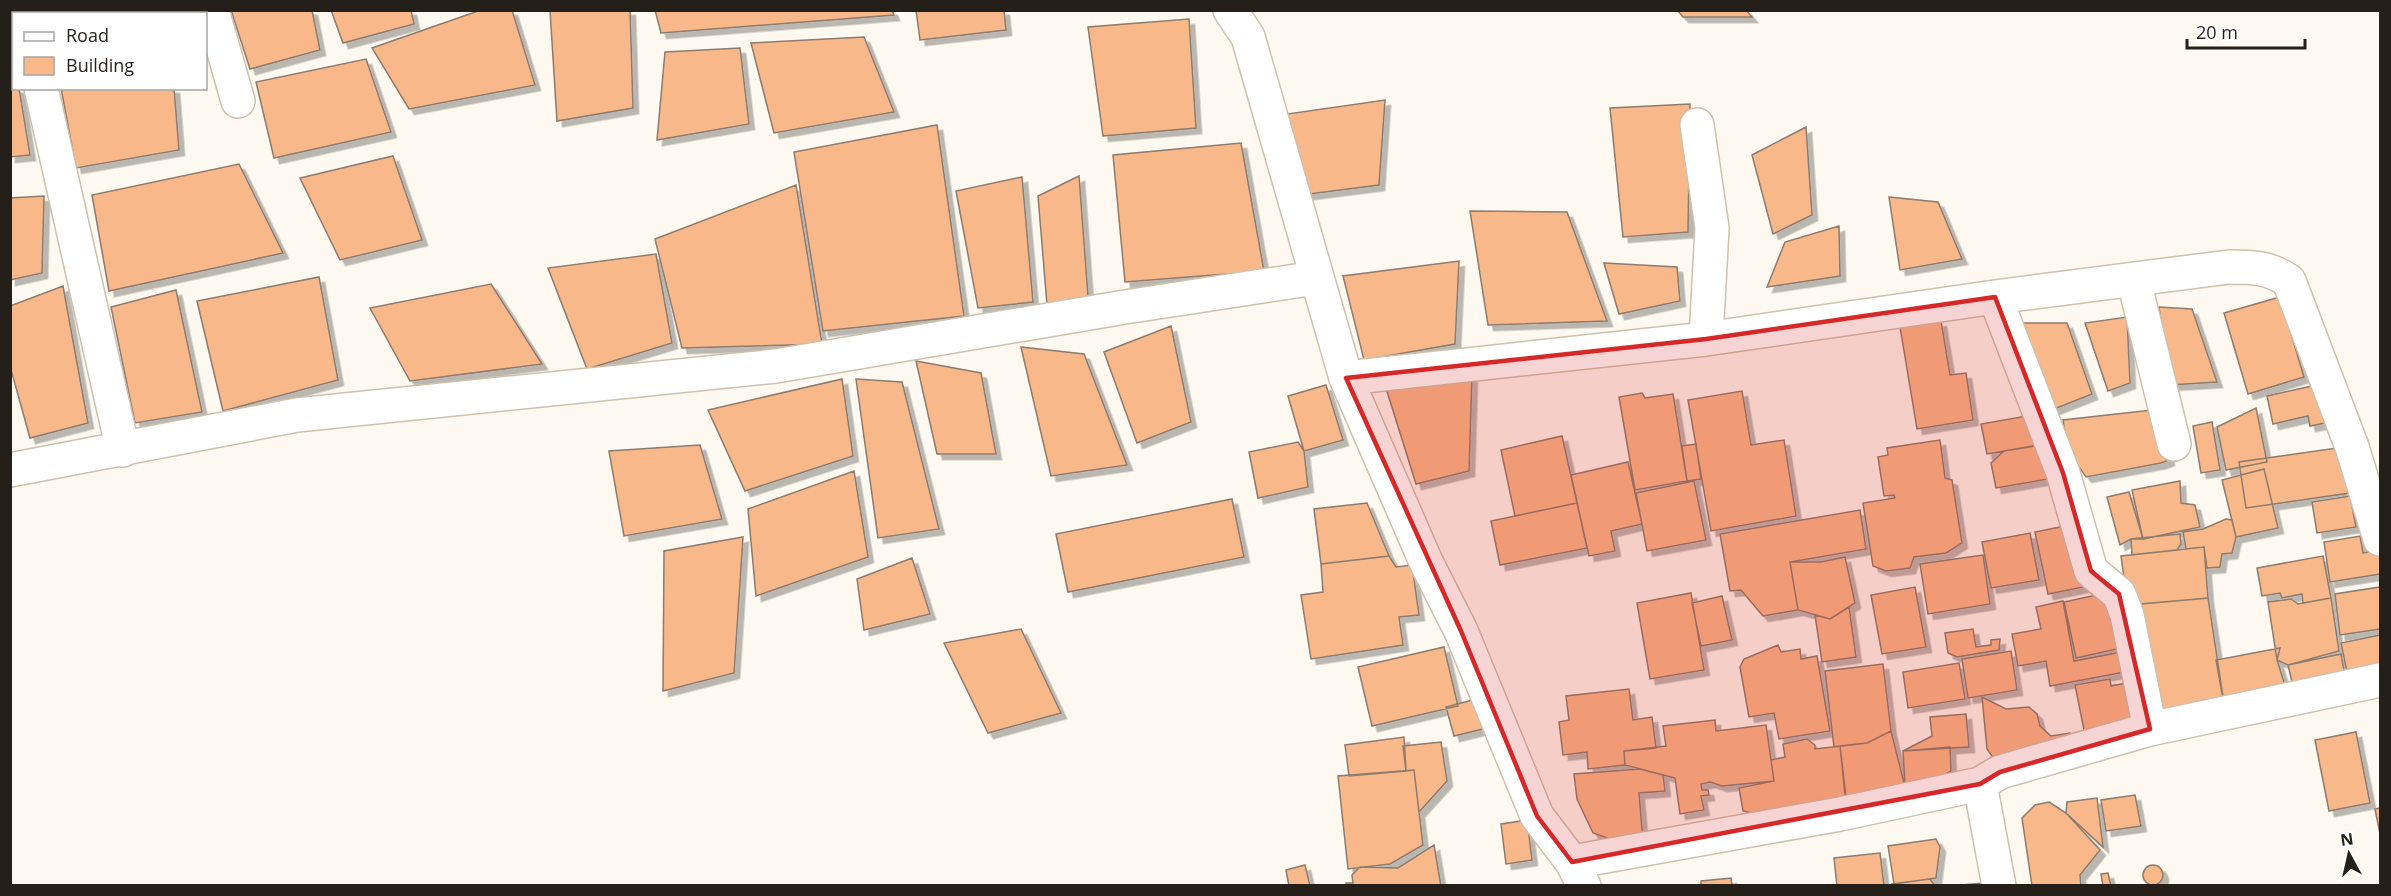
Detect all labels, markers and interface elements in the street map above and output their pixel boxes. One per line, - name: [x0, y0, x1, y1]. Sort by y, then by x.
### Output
- legend: [12, 12, 207, 90]
- scale bar: [2187, 12, 2306, 50]
- text: 20 m: [2196, 20, 2238, 44]
- text: Road: [66, 23, 109, 47]
- text: Building: [66, 53, 134, 77]
- north arrow: [2319, 824, 2379, 884]
- text: N: [2339, 827, 2355, 851]

